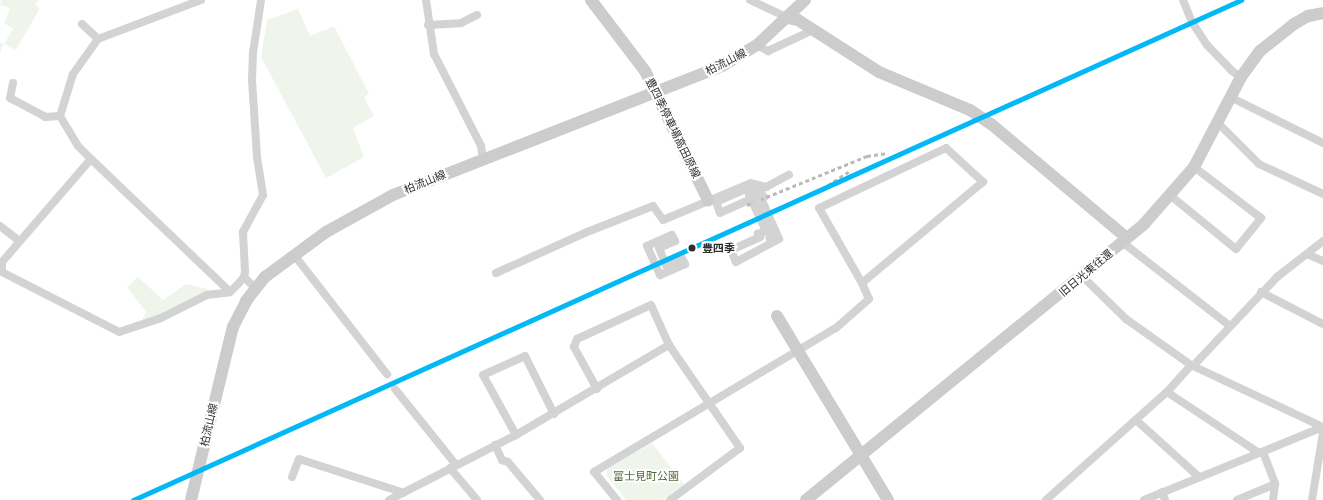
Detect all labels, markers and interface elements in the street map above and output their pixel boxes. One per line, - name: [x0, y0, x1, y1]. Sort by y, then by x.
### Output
- street label: 柏流山線: [703, 46, 749, 78]
- street label: 豊四季停車場高田原線: [643, 76, 703, 180]
- street label: 柏流山線: [402, 168, 448, 196]
- marker: 豊四季: [685, 241, 699, 255]
- place label: 豊四季: [702, 241, 735, 255]
- street label: 旧日光東往還: [1056, 247, 1116, 299]
- street label: 柏流山線: [198, 402, 220, 448]
- park label: 富士見町公園: [613, 469, 679, 483]

